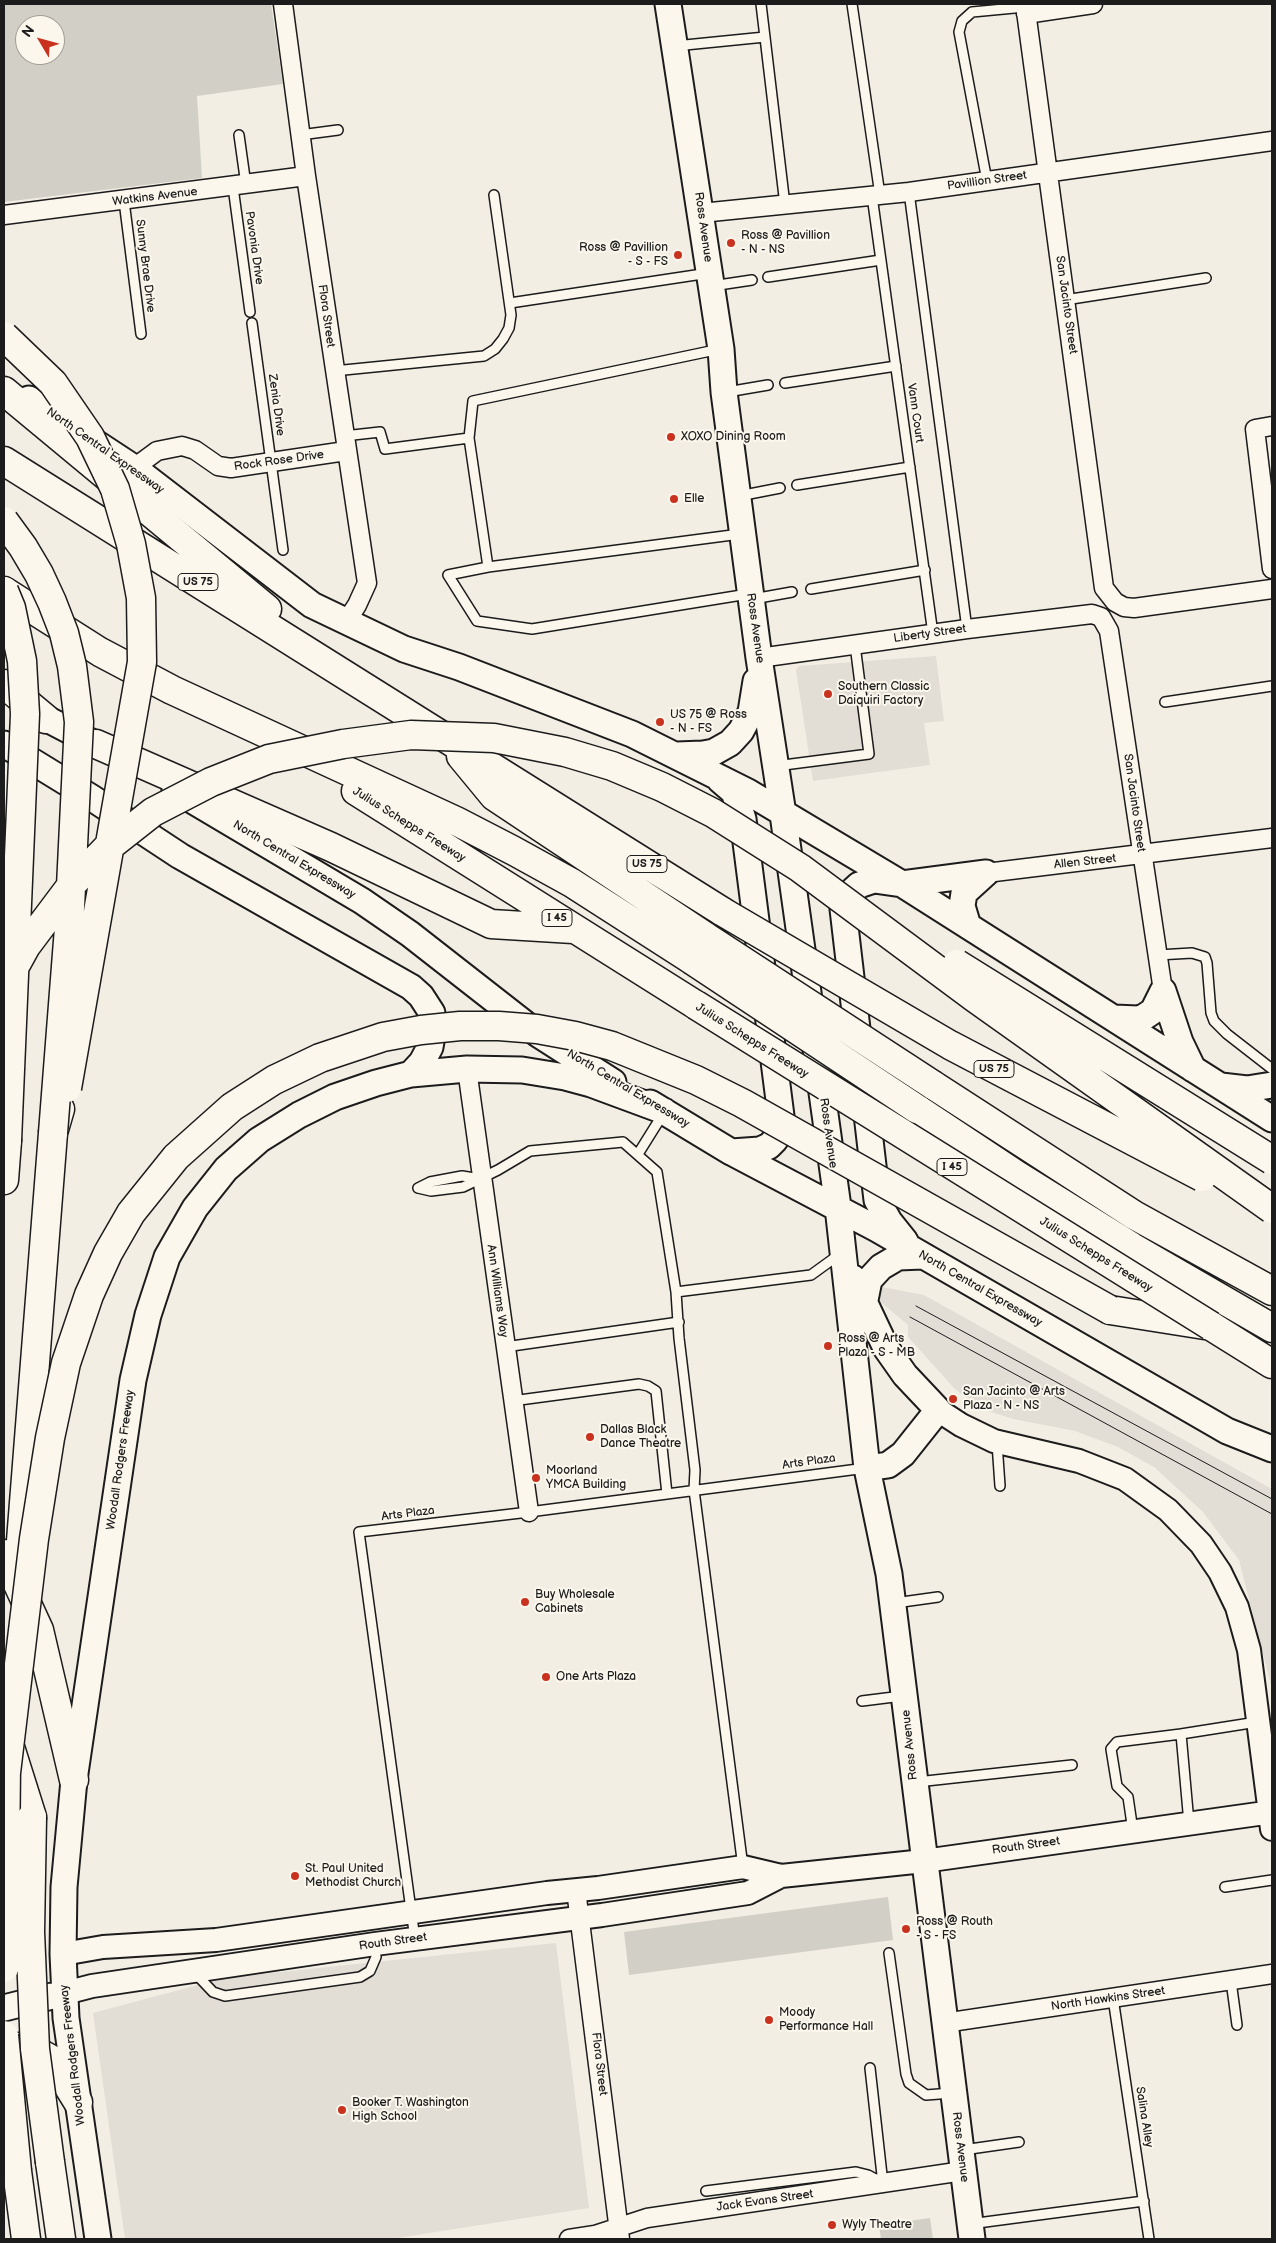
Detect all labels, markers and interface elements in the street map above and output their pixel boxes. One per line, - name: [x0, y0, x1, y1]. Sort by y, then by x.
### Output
- north arrow: [15, 15, 65, 65]
- text: N: [18, 22, 38, 41]
- street label: Pavillion Street: [946, 168, 1028, 194]
- street label: Watkins Avenue: [112, 185, 198, 209]
- street label: Ross Avenue: [691, 191, 715, 263]
- street label: Pavonia Drive: [242, 210, 266, 286]
- street label: Sunny Brae Drive: [132, 219, 158, 313]
- place label: Ross @ Pavillion - N - NS: [741, 229, 830, 257]
- marker: Ross @ Pavillion - N - NS: [725, 237, 737, 249]
- place label: Ross @ Pavillion - S - FS: [579, 241, 668, 269]
- marker: Ross @ Pavillion - S - FS: [672, 249, 684, 261]
- street label: San Jacinto Street: [1052, 255, 1080, 355]
- street label: Flora Street: [314, 283, 338, 349]
- street label: Zenia Drive: [265, 373, 287, 437]
- street label: Vann Court: [904, 382, 926, 444]
- street label: North Central Expressway: [43, 405, 167, 497]
- place label: XOXO Dining Room: [681, 430, 786, 444]
- marker: XOXO Dining Room: [665, 431, 677, 443]
- street label: Rock Rose Drive: [233, 448, 325, 474]
- place label: Elle: [684, 492, 704, 506]
- marker: Elle: [668, 493, 680, 505]
- road number: US 75: [178, 574, 218, 590]
- street label: Ross Avenue: [743, 592, 767, 664]
- street label: Liberty Street: [893, 622, 967, 646]
- place label: Southern Classic Daiquiri Factory: [838, 680, 929, 708]
- marker: Southern Classic Daiquiri Factory: [822, 688, 834, 700]
- place label: US 75 @ Ross - N - FS: [670, 708, 747, 736]
- marker: US 75 @ Ross - N - FS: [654, 716, 666, 728]
- street label: San Jacinto Street: [1120, 753, 1148, 853]
- street label: Julius Schepps Freeway: [350, 784, 468, 866]
- street label: North Central Expressway: [230, 818, 358, 902]
- street label: Allen Street: [1053, 852, 1117, 872]
- road number: US 75: [627, 856, 667, 872]
- road number: I 45: [542, 910, 572, 926]
- street label: Julius Schepps Freeway: [693, 1000, 811, 1082]
- street label: North Central Expressway: [564, 1047, 692, 1131]
- road number: US 75: [974, 1060, 1014, 1078]
- street label: Ross Avenue: [816, 1097, 840, 1169]
- road number: I 45: [937, 1158, 967, 1176]
- street label: Julius Schepps Freeway: [1037, 1214, 1155, 1296]
- street label: Ann Williams Way: [483, 1244, 511, 1338]
- street label: North Central Expressway: [916, 1248, 1044, 1330]
- place label: Ross @ Arts Plaza - S - MB: [838, 1332, 915, 1360]
- marker: Ross @ Arts Plaza - S - MB: [822, 1340, 834, 1352]
- place label: San Jacinto @ Arts Plaza - N - NS: [963, 1385, 1065, 1413]
- street label: Woodall Rodgers Freeway: [104, 1389, 138, 1531]
- marker: San Jacinto @ Arts Plaza - N - NS: [947, 1393, 959, 1405]
- place label: Dallas Black Dance Theatre: [600, 1423, 681, 1451]
- marker: Dallas Black Dance Theatre: [584, 1431, 596, 1443]
- street label: Arts Plaza: [781, 1451, 837, 1473]
- place label: Moorland YMCA Building: [546, 1464, 626, 1492]
- marker: Moorland YMCA Building: [530, 1472, 542, 1484]
- street label: Arts Plaza: [380, 1504, 436, 1524]
- place label: Buy Wholesale Cabinets: [535, 1588, 615, 1616]
- marker: Buy Wholesale Cabinets: [519, 1596, 531, 1608]
- place label: One Arts Plaza: [556, 1670, 636, 1684]
- marker: One Arts Plaza: [540, 1671, 552, 1683]
- street label: Ross Avenue: [899, 1709, 921, 1781]
- street label: Routh Street: [991, 1834, 1061, 1858]
- place label: St. Paul United Methodist Church: [305, 1862, 401, 1890]
- marker: St. Paul United Methodist Church: [289, 1870, 301, 1882]
- place label: Ross @ Routh - S - FS: [916, 1915, 993, 1943]
- marker: Ross @ Routh - S - FS: [900, 1923, 912, 1935]
- street label: Routh Street: [358, 1930, 428, 1954]
- street label: Woodall Rodgers Freeway: [57, 1984, 89, 2126]
- street label: North Hawkins Street: [1050, 1984, 1166, 2014]
- place label: Moody Performance Hall: [779, 2006, 873, 2034]
- marker: Moody Performance Hall: [763, 2014, 775, 2026]
- street label: Flora Street: [588, 2032, 610, 2096]
- street label: Salina Alley: [1132, 2086, 1156, 2148]
- place label: Booker T. Washington High School: [352, 2096, 469, 2124]
- marker: Booker T. Washington High School: [336, 2104, 348, 2116]
- street label: Ross Avenue: [949, 2111, 971, 2183]
- street label: Jack Evans Street: [716, 2187, 814, 2215]
- place label: Wyly Theatre: [842, 2218, 912, 2232]
- marker: Wyly Theatre: [826, 2219, 838, 2231]

